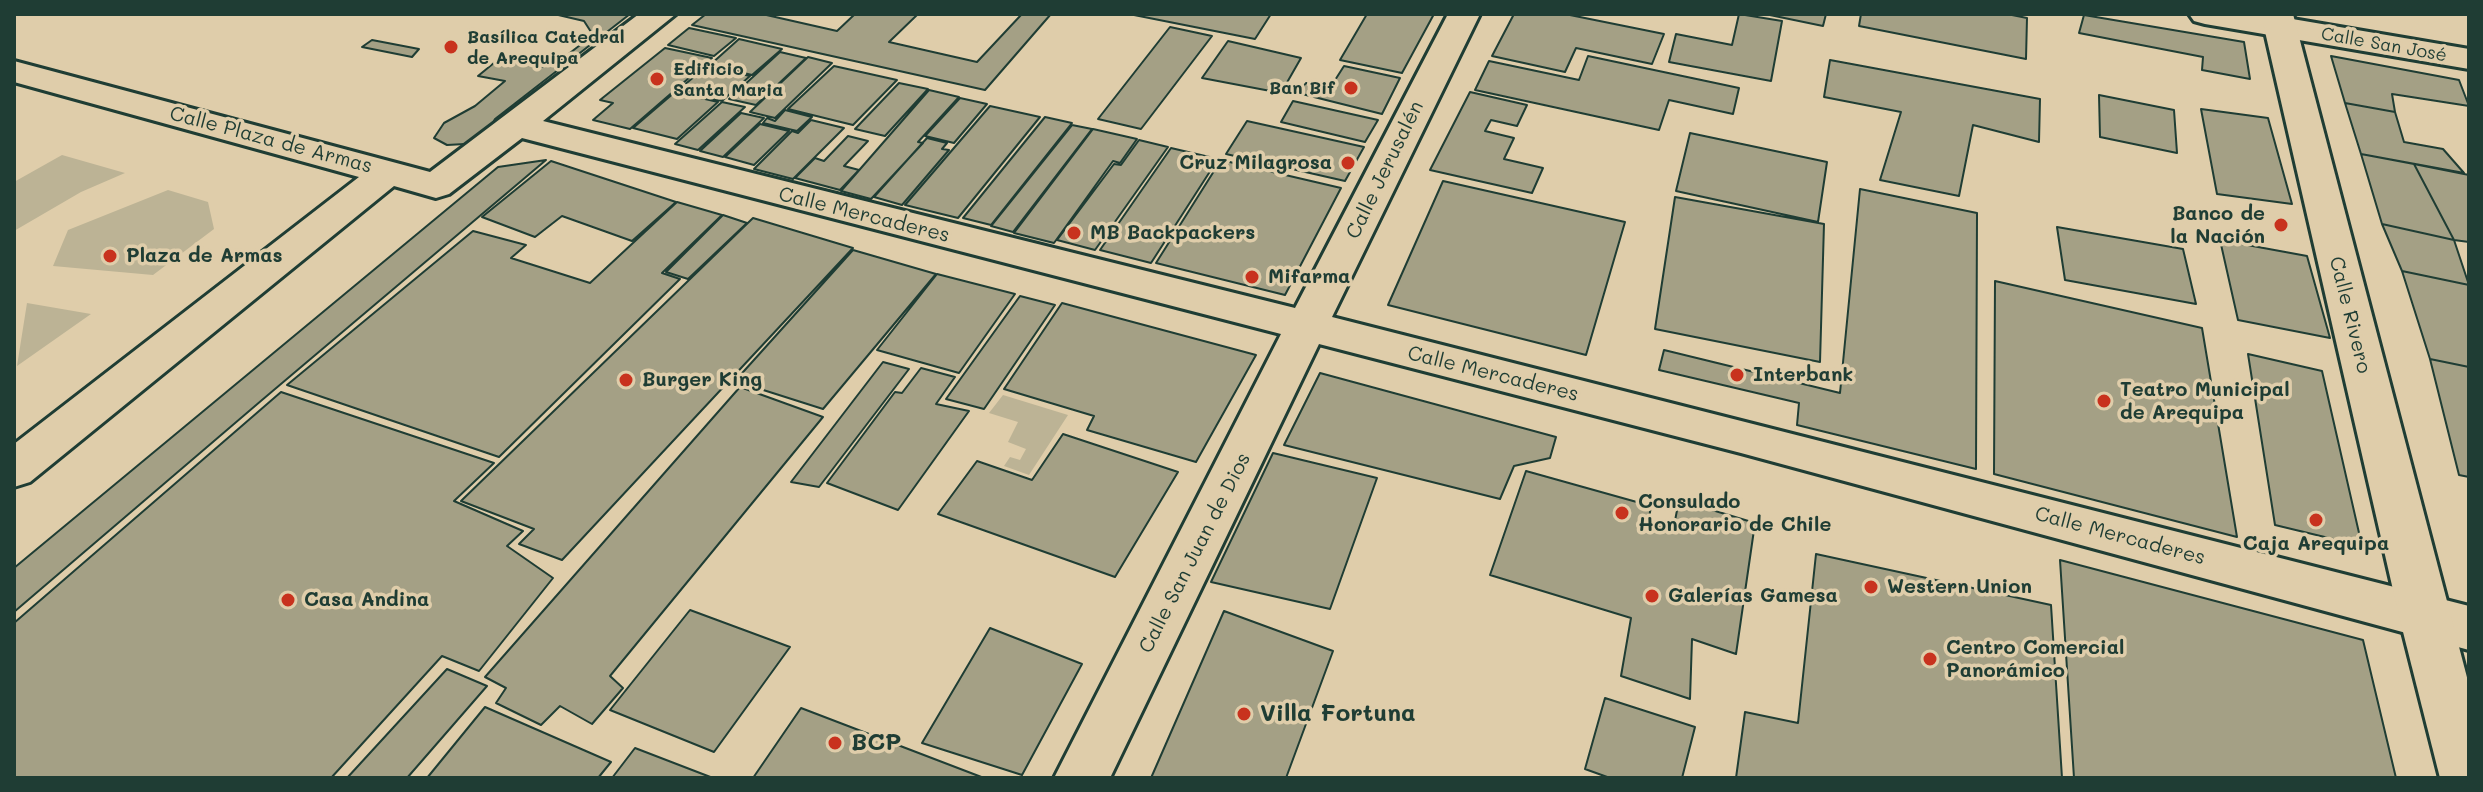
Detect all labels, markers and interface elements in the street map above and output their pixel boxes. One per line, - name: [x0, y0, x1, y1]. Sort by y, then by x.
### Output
- street label: Calle San José: [2319, 23, 2449, 67]
- place label: Basílica Catedral de Arequipa: [467, 26, 625, 68]
- marker: Basílica Catedral de Arequipa: [442, 38, 460, 56]
- place label: Edificio Santa Maria: [673, 58, 783, 100]
- marker: Edificio Santa Maria: [648, 70, 666, 88]
- place label: Ban Bif: [1269, 77, 1335, 99]
- marker: Ban Bif: [1342, 79, 1360, 97]
- street label: Calle Jerusalén: [1341, 97, 1429, 243]
- street label: Calle Plaza de Armas: [167, 101, 375, 179]
- place label: Cruz Milagrosa: [1179, 151, 1332, 175]
- marker: Cruz Milagrosa: [1339, 154, 1357, 172]
- street label: Calle Mercaderes: [776, 182, 952, 248]
- place label: Banco de la Nación: [2170, 202, 2265, 249]
- marker: Banco de la Nación: [2272, 216, 2290, 234]
- place label: MB Backpackers: [1090, 221, 1255, 245]
- marker: MB Backpackers: [1065, 224, 1083, 242]
- place label: Plaza de Armas: [126, 244, 282, 268]
- marker: Plaza de Armas: [101, 247, 119, 265]
- street label: Calle Rivero: [2324, 254, 2376, 376]
- place label: Mifarma: [1268, 265, 1350, 289]
- marker: Mifarma: [1243, 268, 1261, 286]
- street label: Calle Mercaderes: [1405, 341, 1581, 407]
- place label: Interbank: [1753, 363, 1853, 387]
- marker: Interbank: [1728, 366, 1746, 384]
- place label: Burger King: [642, 368, 762, 392]
- marker: Burger King: [617, 371, 635, 389]
- place label: Teatro Municipal de Arequipa: [2120, 378, 2290, 425]
- marker: Teatro Municipal de Arequipa: [2095, 392, 2113, 410]
- street label: Calle San Juan de Dios: [1134, 449, 1256, 657]
- place label: Consulado Honorario de Chile: [1638, 490, 1831, 537]
- street label: Calle Mercaderes: [2032, 502, 2208, 570]
- marker: Consulado Honorario de Chile: [1613, 504, 1631, 522]
- marker: Caja Arequipa: [2307, 511, 2325, 529]
- place label: Caja Arequipa: [2243, 532, 2389, 556]
- place label: Western Union: [1887, 575, 2032, 599]
- marker: Western Union: [1862, 578, 1880, 596]
- place label: Galerías Gamesa: [1668, 584, 1838, 608]
- marker: Galerías Gamesa: [1643, 587, 1661, 605]
- place label: Casa Andina: [304, 588, 429, 612]
- marker: Casa Andina: [279, 591, 297, 609]
- place label: Centro Comercial Panorámico: [1946, 636, 2124, 683]
- marker: Centro Comercial Panorámico: [1921, 650, 1939, 668]
- place label: Villa Fortuna: [1260, 700, 1416, 728]
- marker: Villa Fortuna: [1235, 705, 1253, 723]
- place label: BCP: [851, 729, 901, 757]
- marker: BCP: [826, 734, 844, 752]

